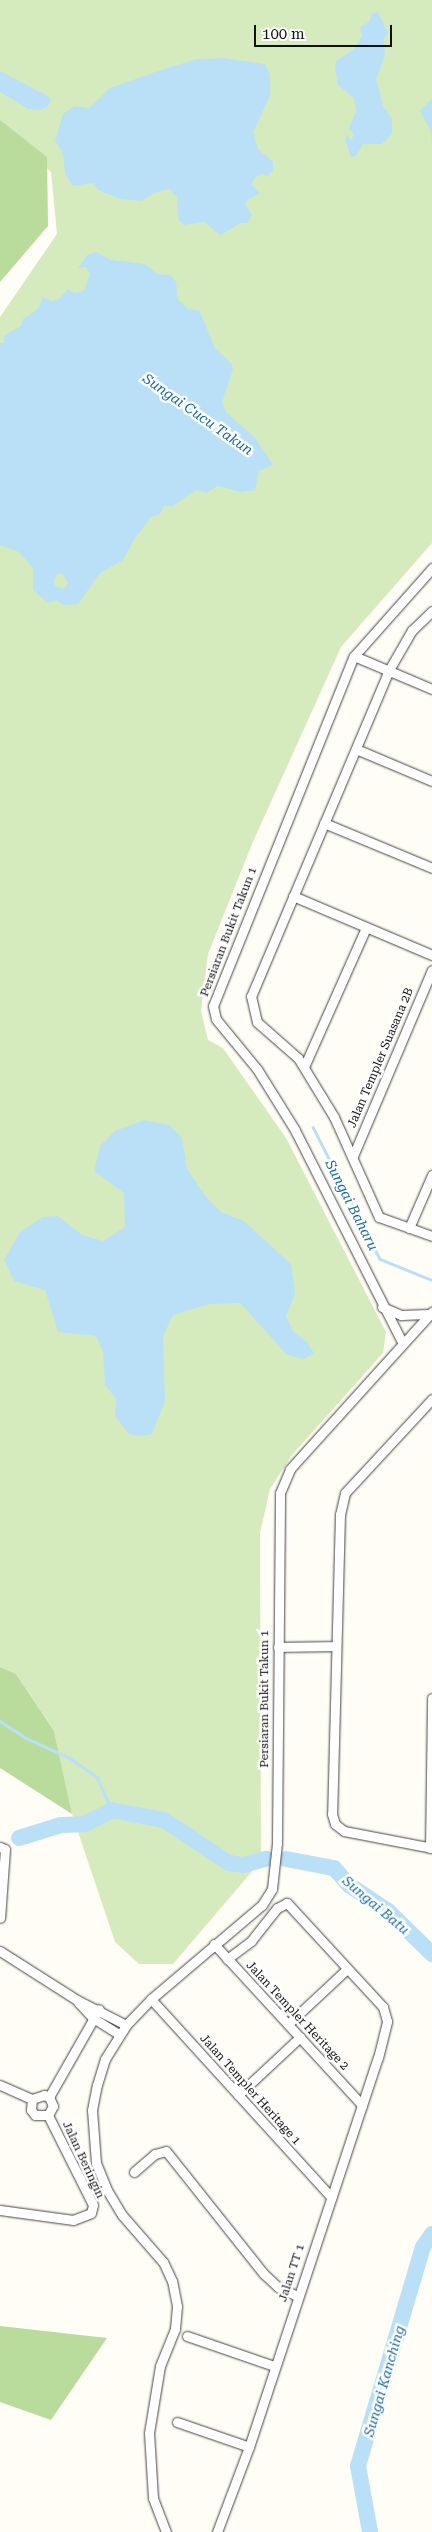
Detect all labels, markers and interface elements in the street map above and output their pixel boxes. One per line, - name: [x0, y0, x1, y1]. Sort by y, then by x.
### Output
- scale bar: [257, 15, 394, 47]
- text: 100 m: [262, 25, 305, 43]
- water label: Sungai Cucu Takun: [140, 370, 256, 458]
- street label: Persiaran Bukit Takun 1: [198, 865, 260, 999]
- street label: Jalan Templer Suasana 2B: [345, 986, 417, 1130]
- water label: Sungai Baharu: [322, 1157, 382, 1253]
- street label: Persiaran Bukit Takun 1: [258, 1630, 272, 1768]
- water label: Sungai Batu: [339, 1872, 413, 1938]
- street label: Jalan Templer Heritage 2: [243, 1958, 351, 2074]
- street label: Jalan Templer Heritage 1: [197, 2032, 303, 2148]
- street label: Jalan Beringin: [59, 2119, 107, 2201]
- street label: Jalan TT 1: [276, 2242, 308, 2304]
- water label: Sungai Kanching: [360, 2323, 408, 2439]

